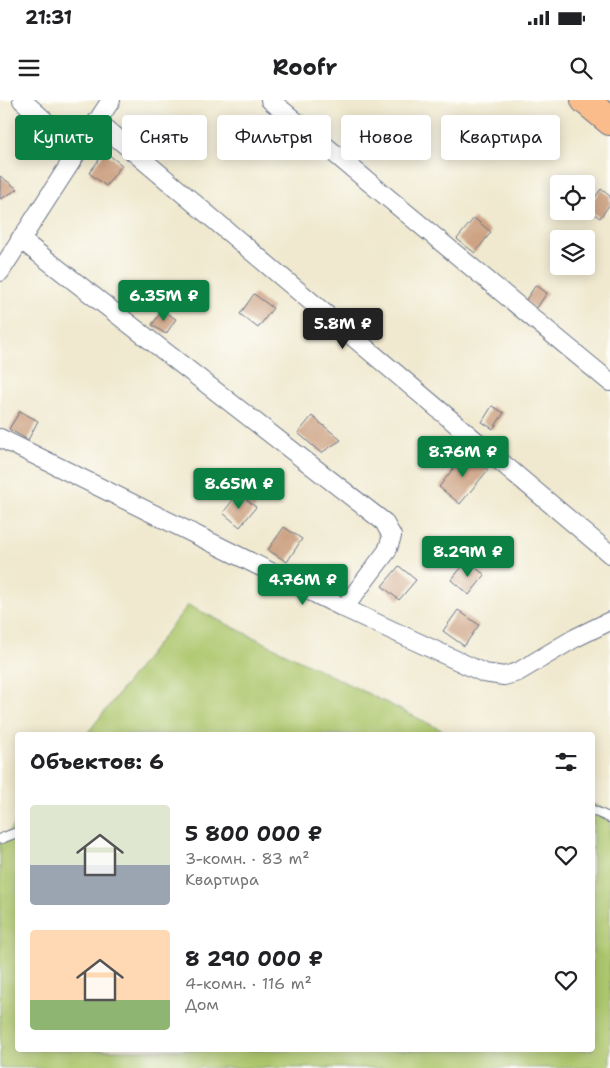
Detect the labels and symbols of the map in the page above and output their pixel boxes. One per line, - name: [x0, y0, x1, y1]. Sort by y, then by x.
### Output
- pin: 6.35M ₽: [118, 280, 210, 322]
- pin: 5.8M ₽: [302, 308, 384, 350]
- pin: 8.76M ₽: [417, 436, 509, 478]
- pin: 8.65M ₽: [193, 468, 285, 510]
- pin: 8.29M ₽: [422, 536, 514, 578]
- pin: 4.76M ₽: [257, 564, 349, 606]

